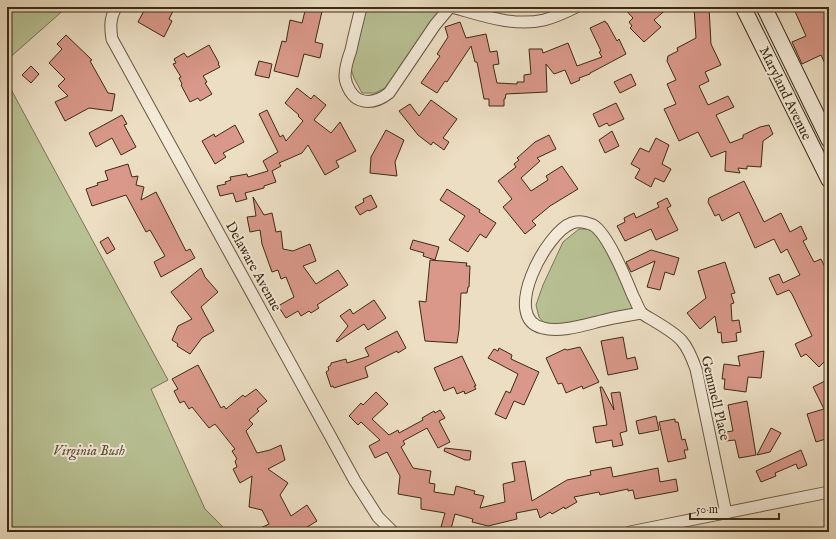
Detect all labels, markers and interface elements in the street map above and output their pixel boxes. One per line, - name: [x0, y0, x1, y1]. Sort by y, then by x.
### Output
- street label: Maryland Avenue: [755, 44, 816, 144]
- street label: Delaware Avenue: [221, 218, 286, 315]
- street label: Gemmell Place: [697, 354, 734, 443]
- park label: Virginia Bush: [53, 442, 125, 461]
- scale bar: [690, 495, 779, 521]
- text: 50 m: [696, 502, 718, 517]

